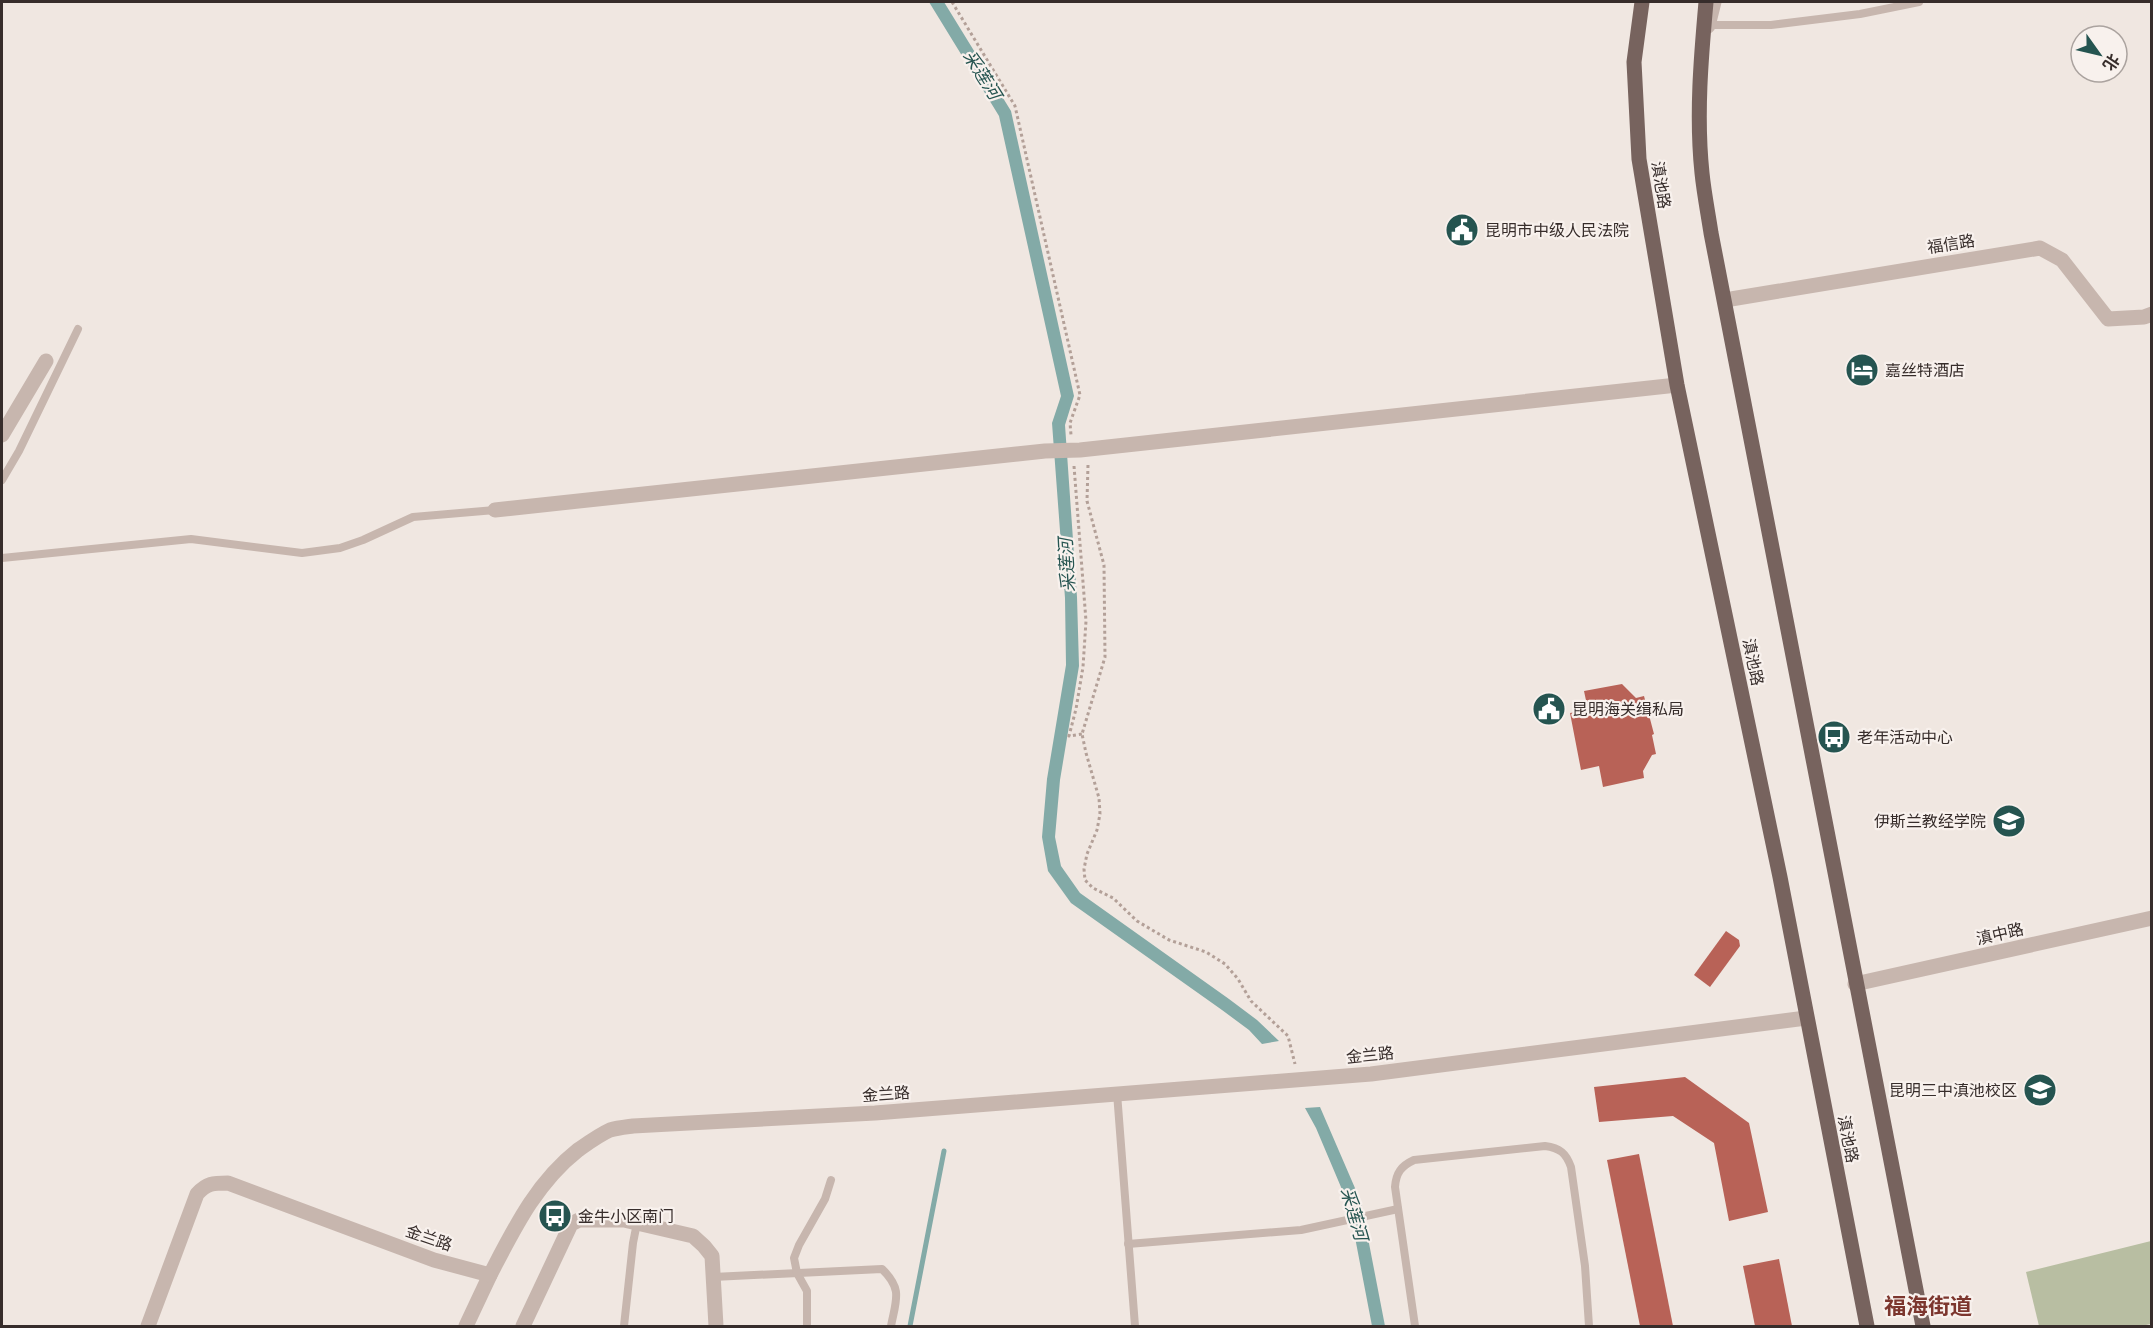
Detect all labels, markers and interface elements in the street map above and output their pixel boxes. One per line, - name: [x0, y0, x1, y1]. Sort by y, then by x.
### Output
- north arrow: [2069, 24, 2129, 84]
- water label: 采莲河: [959, 47, 1006, 106]
- text: 北: [2099, 51, 2123, 74]
- street label: 滇池路: [1649, 160, 1673, 210]
- public building icon: 昆明市中级人民法院: [1444, 212, 1480, 248]
- place label: 昆明市中级人民法院: [1485, 221, 1629, 239]
- street label: 福信路: [1926, 232, 1976, 256]
- hotel icon: 嘉丝特酒店: [1844, 352, 1880, 388]
- place label: 嘉丝特酒店: [1885, 362, 1965, 379]
- water label: 采莲河: [1055, 535, 1078, 592]
- street label: 滇池路: [1740, 637, 1766, 687]
- public building icon: 昆明海关缉私局: [1531, 691, 1567, 727]
- place label: 昆明海关缉私局: [1572, 701, 1684, 718]
- bus stop icon: 老年活动中心: [1816, 719, 1852, 755]
- place label: 老年活动中心: [1857, 729, 1953, 746]
- school or university icon: 伊斯兰教经学院: [1991, 803, 2027, 839]
- place label: 伊斯兰教经学院: [1874, 813, 1986, 830]
- street label: 滇中路: [1975, 920, 2025, 948]
- street label: 金兰路: [1345, 1044, 1395, 1066]
- school or university icon: 昆明三中滇池校区: [2022, 1072, 2058, 1108]
- place label: 昆明三中滇池校区: [1889, 1082, 2017, 1099]
- street label: 金兰路: [861, 1084, 911, 1104]
- street label: 滇池路: [1835, 1114, 1861, 1164]
- water label: 采莲河: [1337, 1185, 1372, 1246]
- bus stop icon: 金牛小区南门: [537, 1198, 573, 1234]
- place label: 金牛小区南门: [578, 1208, 674, 1225]
- street label: 金兰路: [404, 1222, 454, 1254]
- district label: 福海街道: [1884, 1294, 1972, 1319]

